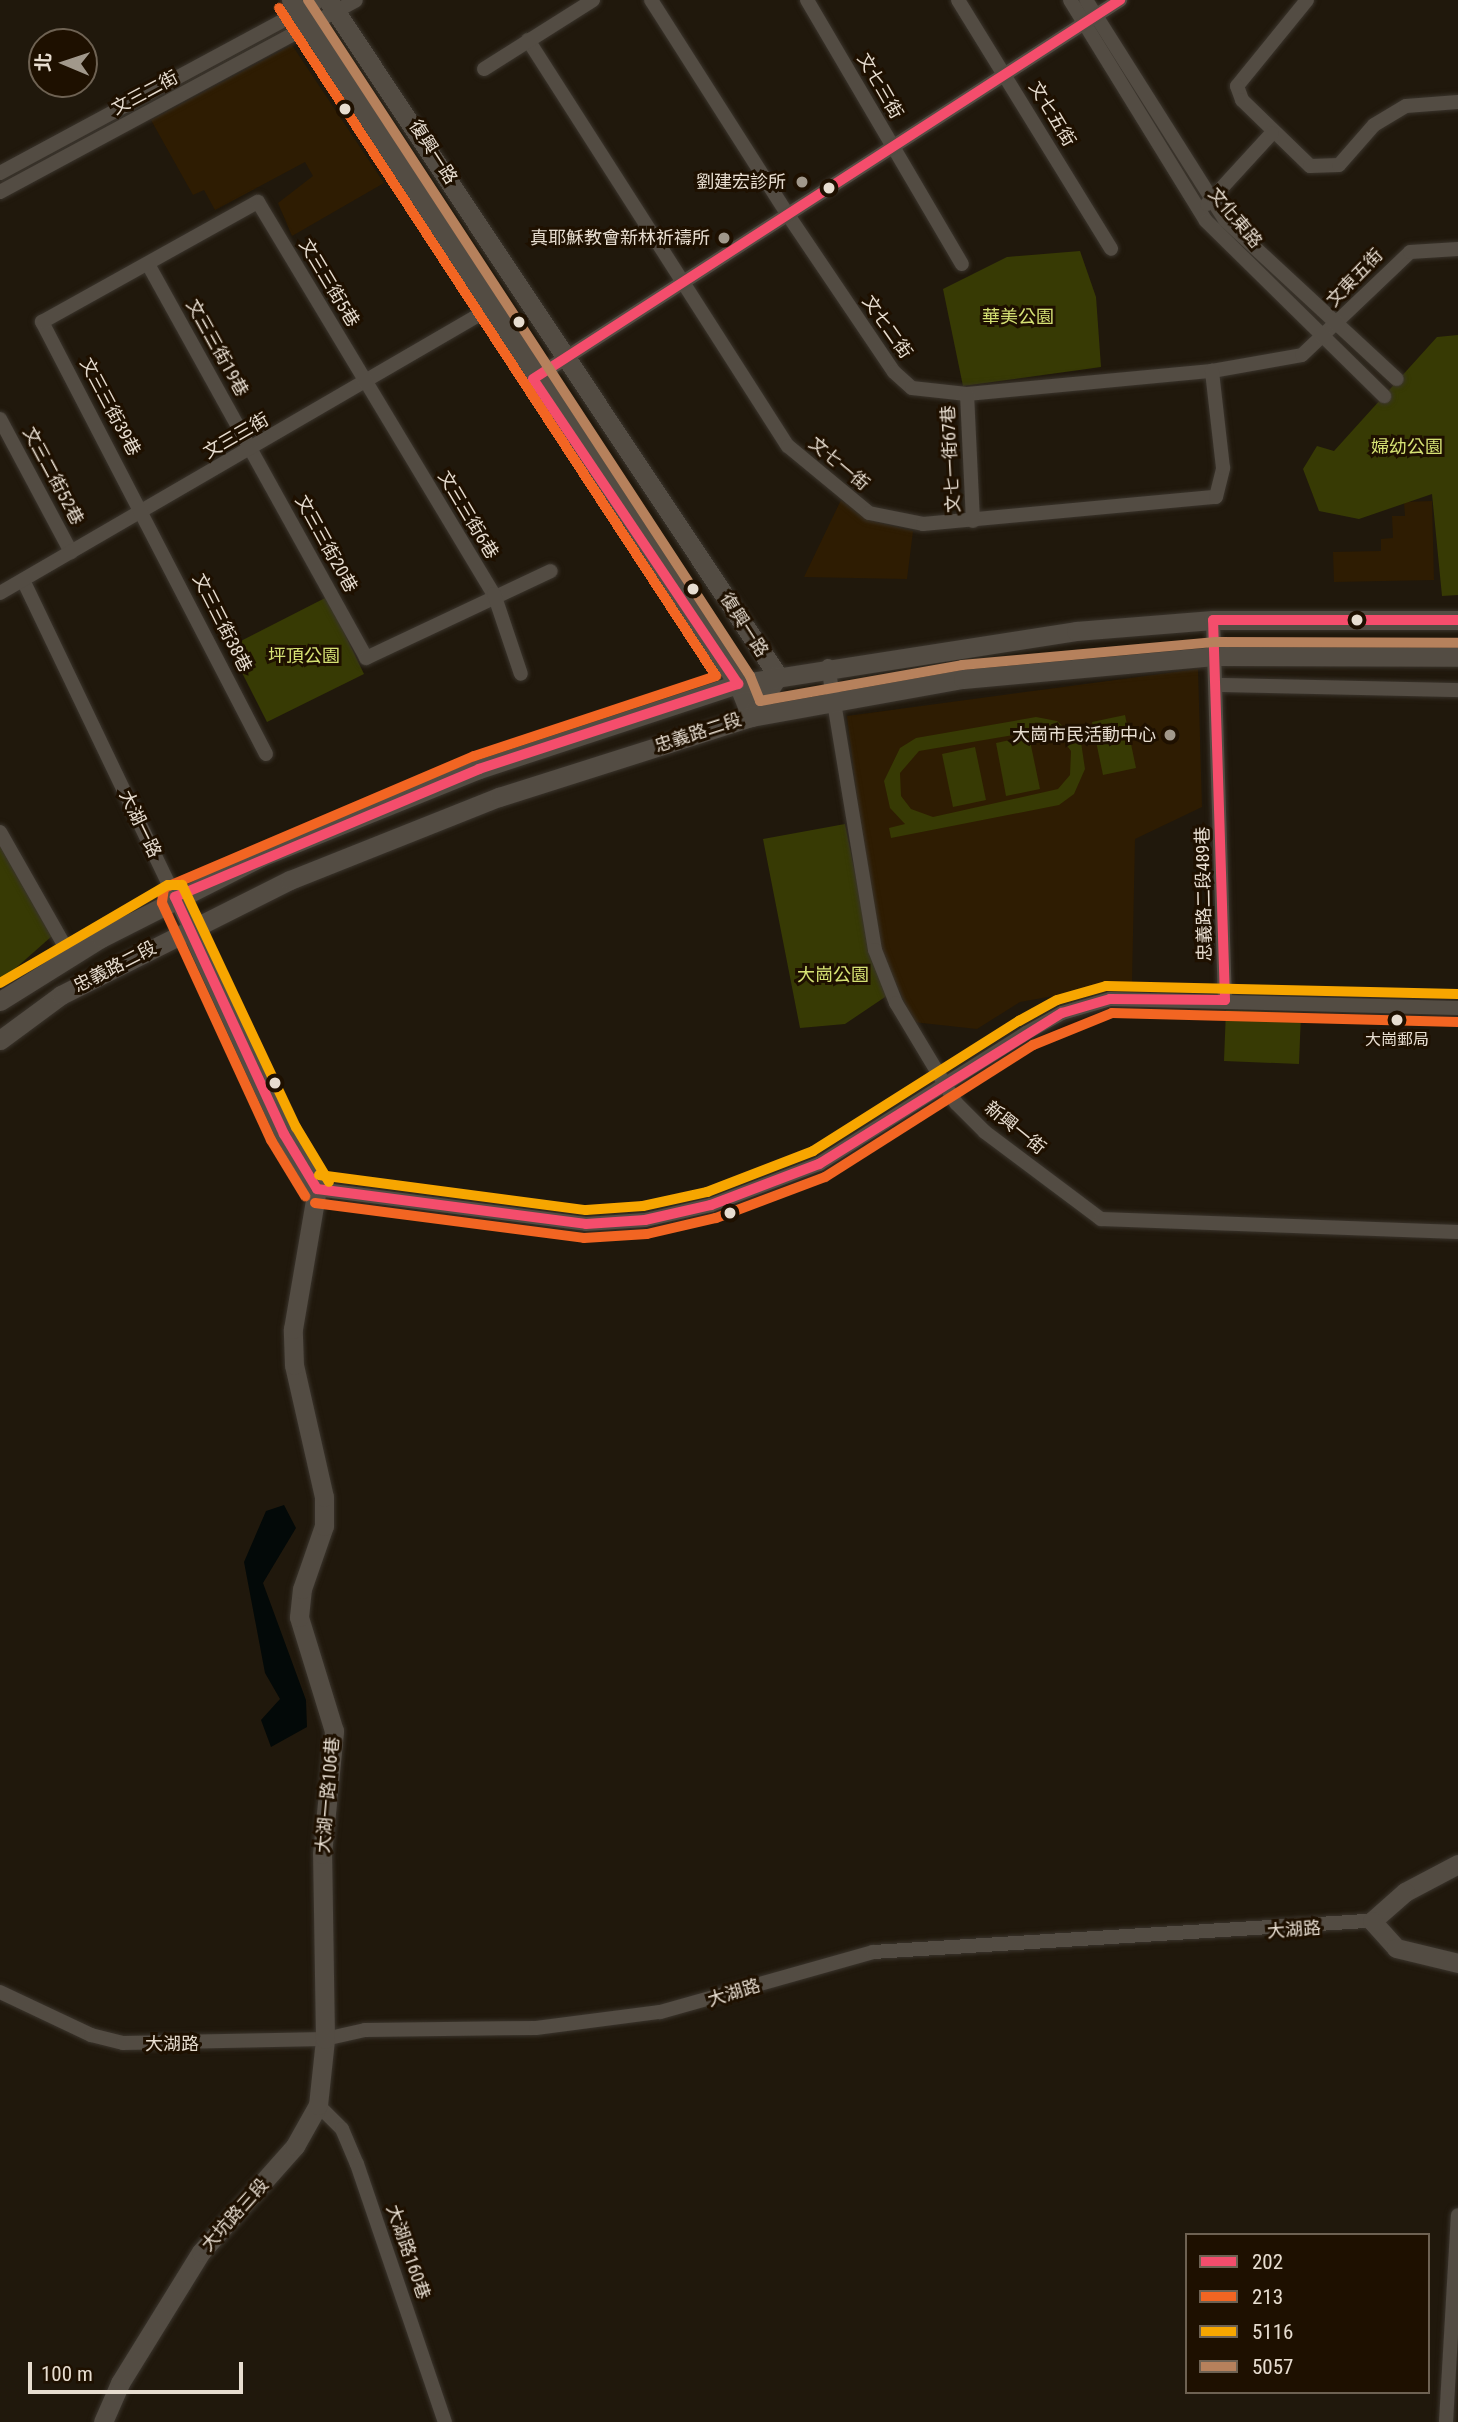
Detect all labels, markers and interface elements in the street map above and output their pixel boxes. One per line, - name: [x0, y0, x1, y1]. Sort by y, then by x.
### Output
- north arrow: [28, 28, 98, 98]
- street label: 文七三街: [853, 49, 907, 123]
- text: 北: [32, 52, 55, 72]
- street label: 文三二街: [108, 67, 182, 119]
- street label: 文七五街: [1024, 78, 1080, 150]
- unlabelled marker: [338, 102, 352, 116]
- street label: 復興一路: [404, 116, 462, 188]
- place label: 劉建宏診所: [696, 171, 786, 193]
- marker: 劉建宏診所: [792, 172, 812, 192]
- unlabelled marker: [822, 181, 836, 195]
- street label: 文化東路: [1204, 183, 1266, 253]
- place label: 真耶穌教會新林祈禱所: [530, 227, 710, 249]
- marker: 真耶穌教會新林祈禱所: [716, 230, 732, 246]
- street label: 文三三街5巷: [294, 235, 364, 331]
- street label: 文東五街: [1322, 245, 1388, 311]
- street label: 文七二街: [858, 291, 916, 363]
- street label: 文三三街19巷: [181, 296, 253, 400]
- park label: 華美公園: [982, 306, 1054, 328]
- unlabelled marker: [512, 315, 526, 329]
- street label: 文三三街39巷: [75, 354, 145, 460]
- street label: 文七一街67巷: [937, 405, 965, 513]
- street label: 文三三街: [199, 409, 273, 463]
- street label: 文三二街52巷: [18, 423, 88, 529]
- street label: 文七一街: [804, 433, 874, 495]
- park label: 婦幼公園: [1371, 436, 1443, 458]
- street label: 文三三街6巷: [433, 467, 503, 563]
- street label: 文三三街20巷: [290, 492, 362, 596]
- street label: 文三三街38巷: [188, 570, 256, 676]
- unlabelled marker: [686, 582, 700, 596]
- street label: 復興一路: [715, 589, 773, 661]
- unlabelled marker: [1350, 613, 1364, 627]
- park label: 坪頂公園: [268, 645, 340, 667]
- street label: 忠義路二段: [652, 709, 744, 757]
- place label: 大崗市民活動中心: [1012, 724, 1156, 746]
- marker: 大崗市民活動中心: [1162, 727, 1178, 743]
- street label: 大湖一路: [115, 787, 165, 861]
- street label: 忠義路二段489巷: [1192, 826, 1216, 962]
- street label: 忠義路二段: [70, 937, 160, 997]
- park label: 大崗公園: [797, 964, 869, 986]
- marker: 大崗郵局: [1390, 1013, 1404, 1027]
- place label: 大崗郵局: [1365, 1030, 1429, 1050]
- unlabelled marker: [268, 1076, 282, 1090]
- street label: 新興一街: [980, 1097, 1050, 1159]
- unlabelled marker: [723, 1206, 737, 1220]
- street label: 大湖一路106巷: [312, 1736, 344, 1854]
- street label: 大湖路: [1266, 1917, 1322, 1943]
- street label: 大湖路: [705, 1975, 763, 2011]
- street label: 大湖路: [145, 2033, 199, 2055]
- street label: 大坑路三段: [197, 2174, 273, 2256]
- street label: 大湖路160巷: [382, 2202, 434, 2302]
- legend: [1185, 2233, 1430, 2394]
- text: 202: [1252, 2250, 1283, 2274]
- text: 213: [1252, 2285, 1283, 2309]
- text: 5116: [1252, 2320, 1293, 2344]
- scale bar: [32, 2348, 247, 2392]
- text: 5057: [1252, 2355, 1293, 2379]
- text: 100 m: [41, 2362, 93, 2386]

